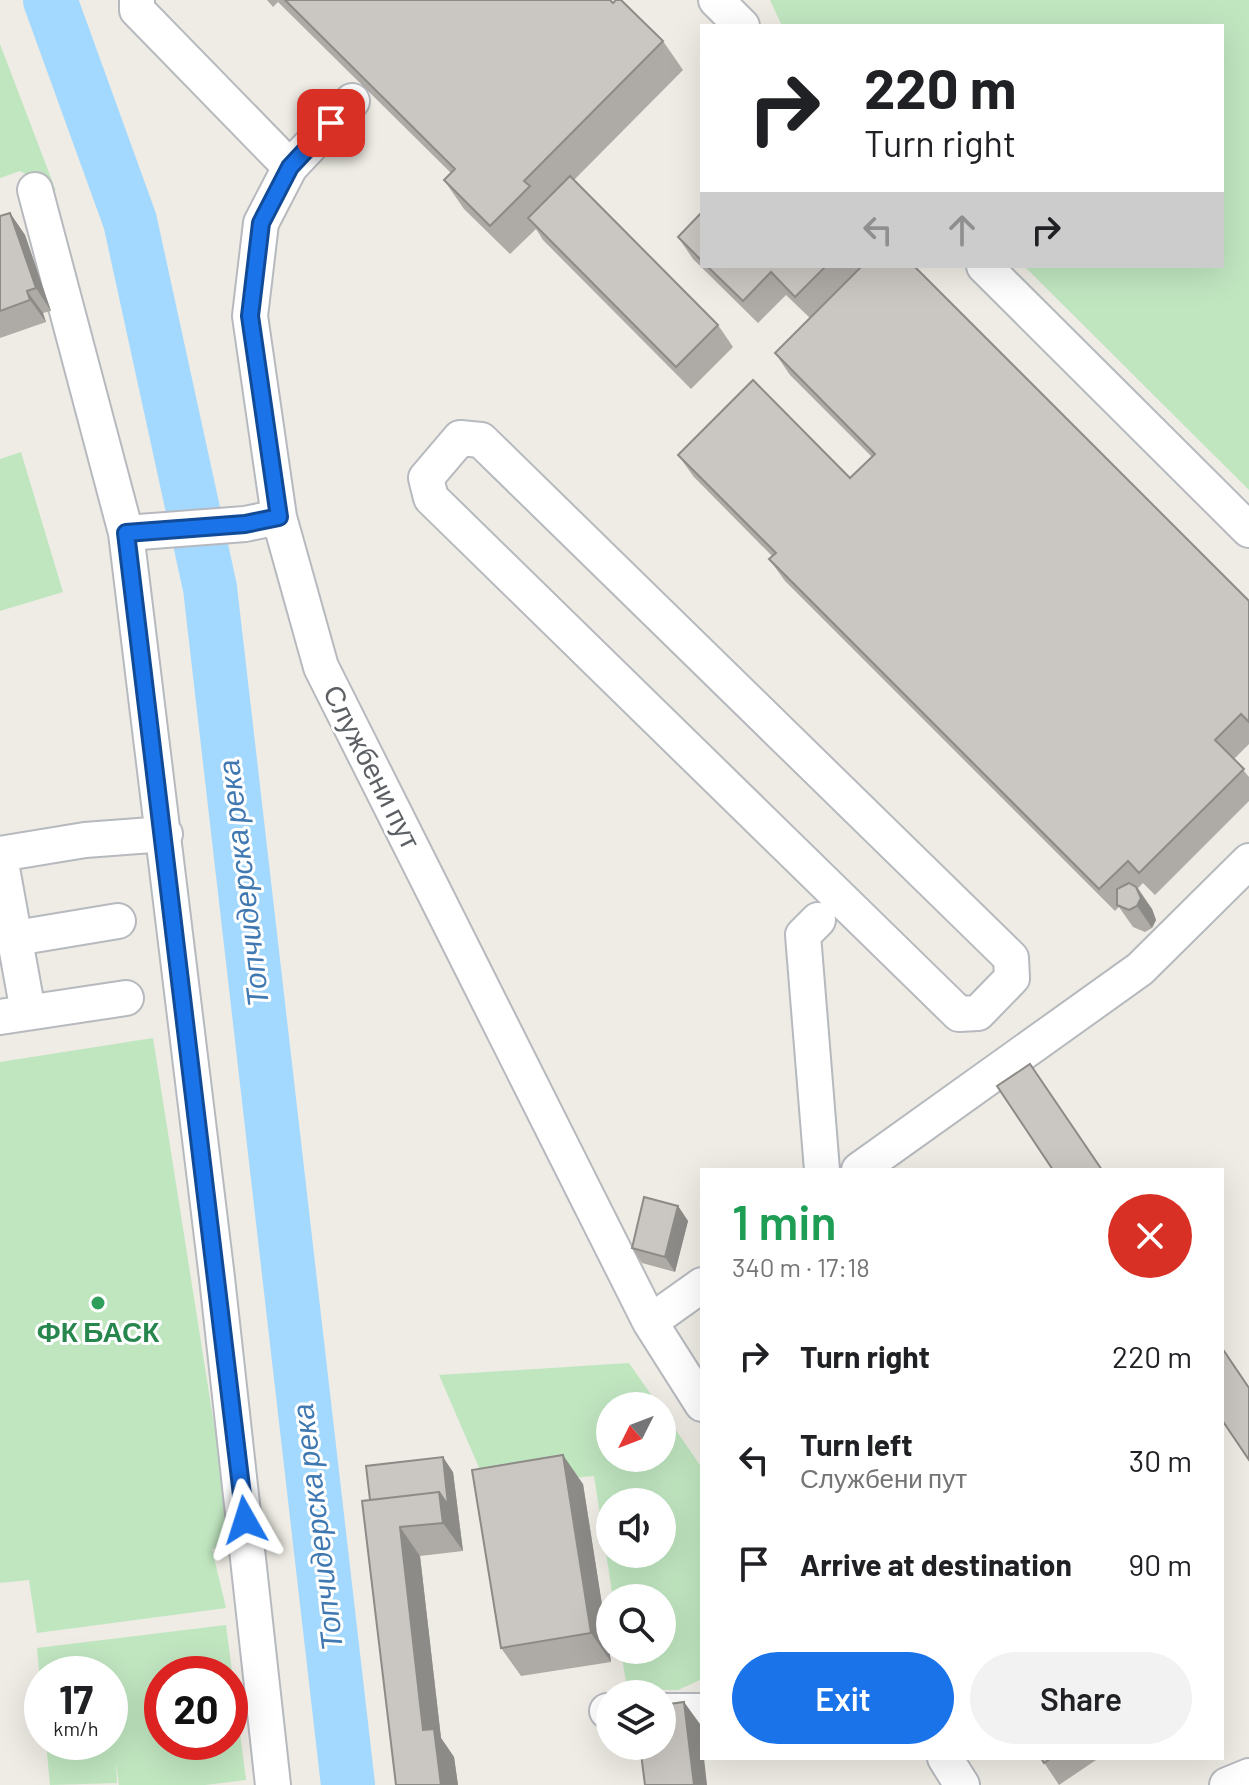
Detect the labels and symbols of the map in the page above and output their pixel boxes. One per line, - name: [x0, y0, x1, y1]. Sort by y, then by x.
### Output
- pin: [297, 89, 365, 157]
- street label: Службени пут: [317, 679, 429, 855]
- water label: Топчидерска река: [209, 758, 275, 1009]
- marker: ФК БАСК: [89, 1294, 107, 1312]
- place label: ФК БАСК: [37, 1314, 160, 1348]
- north arrow: [596, 1392, 676, 1472]
- water label: Топчидерска река: [283, 1402, 349, 1653]
- position arrow: [203, 1478, 287, 1562]
- speed limit sign: 20: [144, 1656, 248, 1760]

